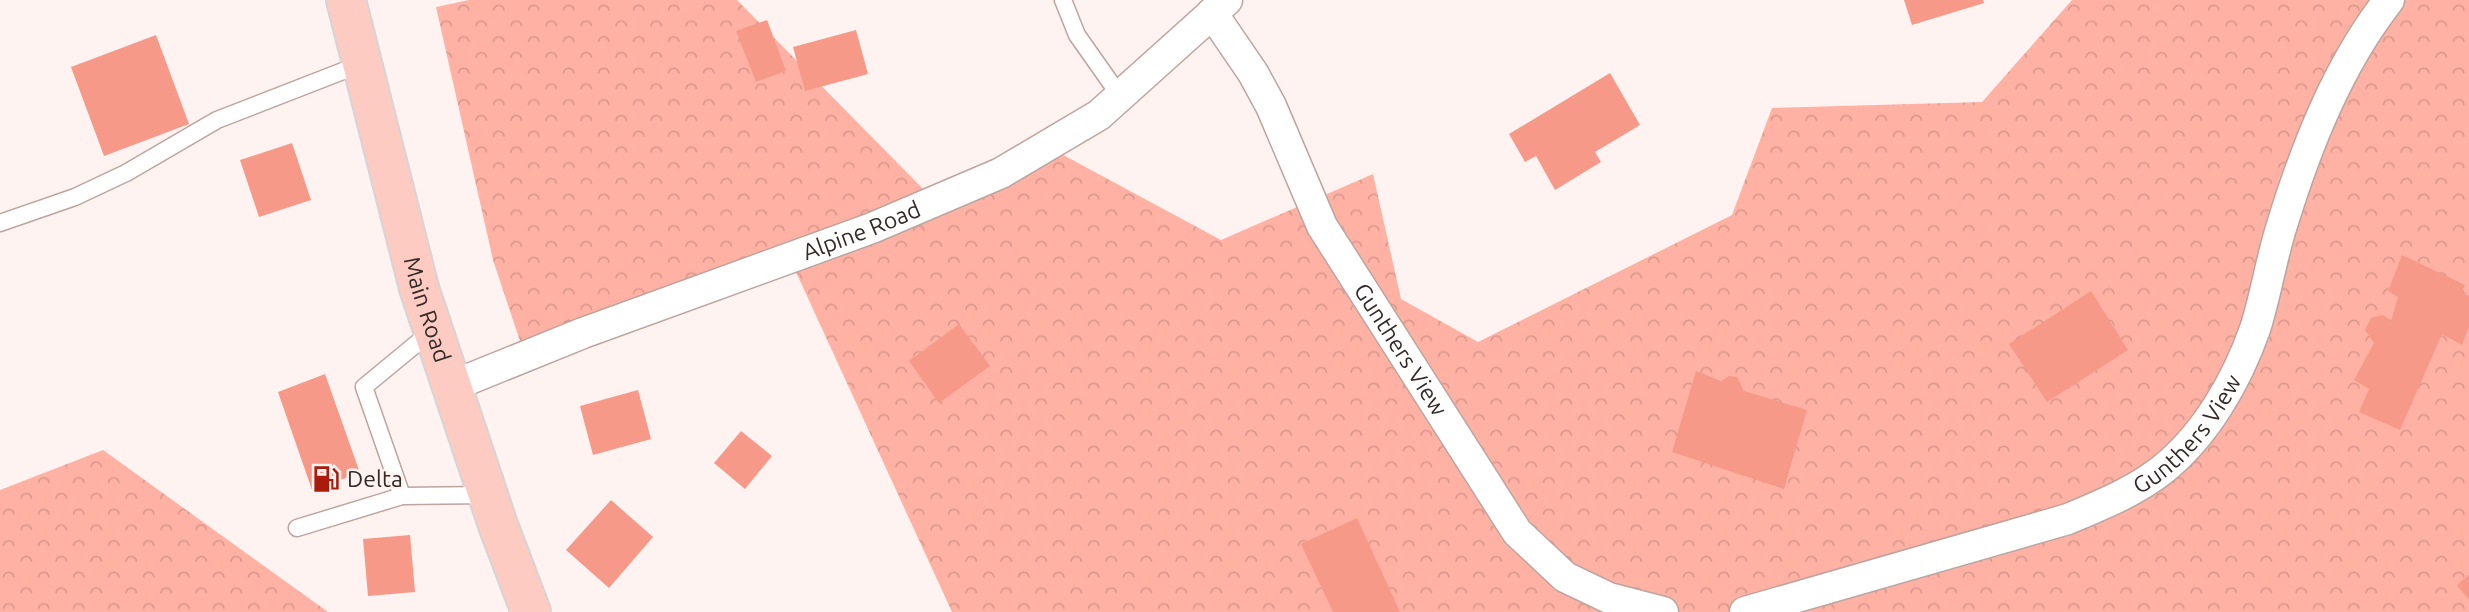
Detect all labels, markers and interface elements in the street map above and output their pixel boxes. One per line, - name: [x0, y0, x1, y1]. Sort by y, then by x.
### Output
- street label: Alpine Road: [799, 196, 924, 264]
- street label: Main Road: [400, 254, 456, 365]
- street label: Gunthers View: [1350, 278, 1453, 420]
- street label: Gunthers View: [2128, 370, 2246, 498]
- fuel station icon: Delta: [311, 464, 341, 494]
- place label: Delta: [347, 466, 403, 491]

